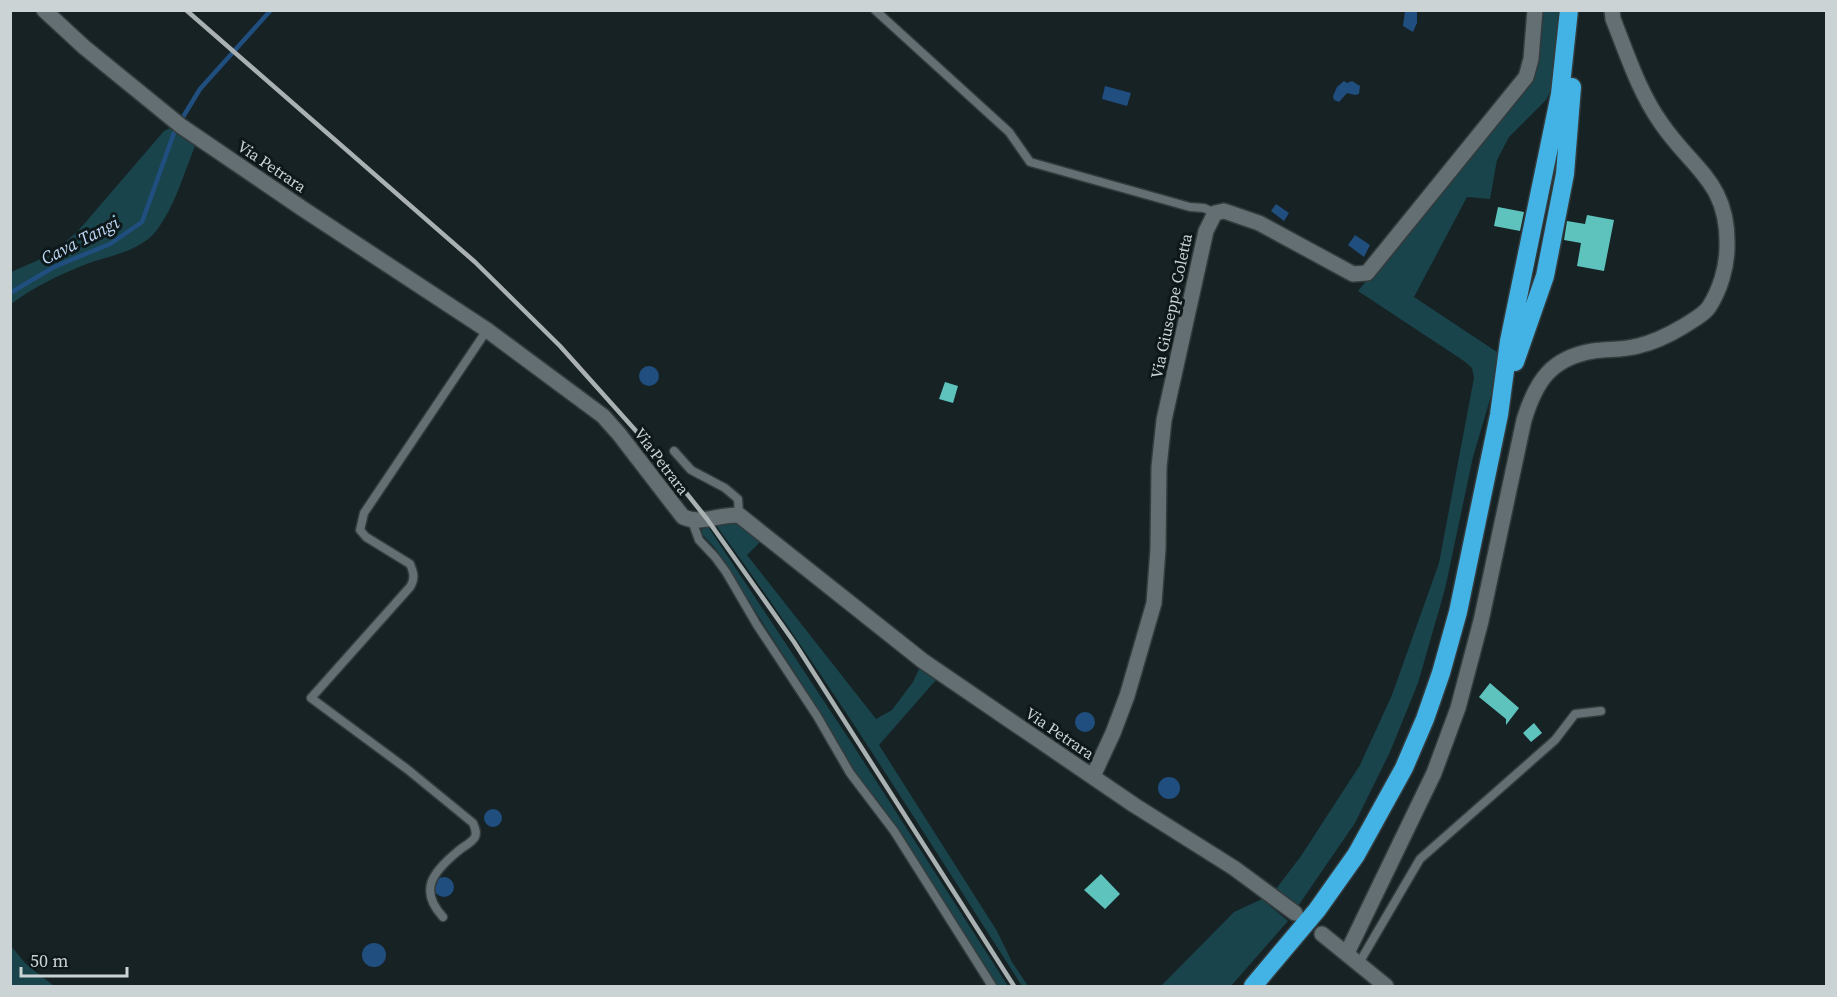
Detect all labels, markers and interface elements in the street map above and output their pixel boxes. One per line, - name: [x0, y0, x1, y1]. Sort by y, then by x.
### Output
- street label: Via Petrara: [233, 135, 312, 198]
- water label: Cava Tangi: [37, 209, 124, 270]
- street label: Via Giuseppe Coletta: [1145, 231, 1197, 380]
- street label: Via Petrara: [629, 423, 695, 500]
- street label: Via Petrara: [1021, 702, 1100, 765]
- scale bar: [21, 940, 128, 978]
- text: 50 m: [30, 948, 68, 973]

